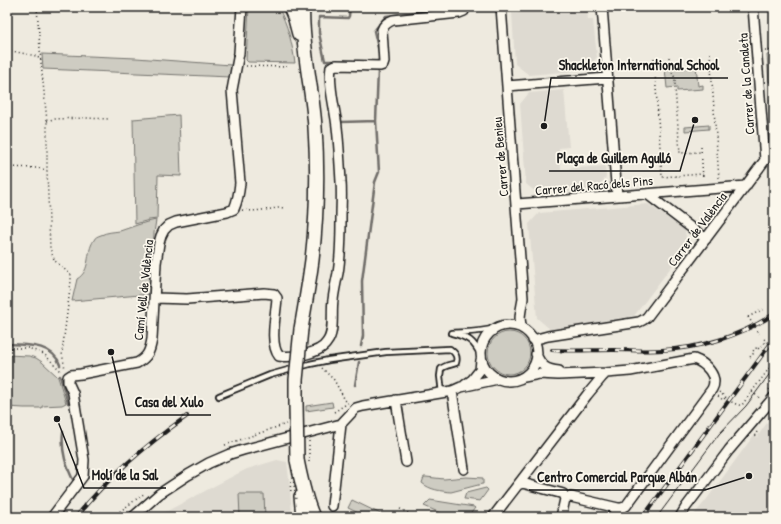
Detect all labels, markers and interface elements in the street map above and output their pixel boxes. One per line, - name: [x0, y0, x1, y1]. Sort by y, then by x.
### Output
- street label: Carrer de la Canaleta: [733, 33, 759, 135]
- callout: Shackleton International School: [551, 52, 728, 78]
- text: Shackleton International School: [559, 55, 720, 74]
- street label: Carrer de Benieu: [488, 117, 512, 197]
- callout: Plaça de Guillem Agulló: [549, 145, 680, 171]
- text: Plaça de Guillem Agulló: [557, 148, 672, 169]
- street label: Carrer del Racó dels Pins: [534, 171, 654, 199]
- street label: Carrer de València: [663, 188, 731, 270]
- street label: Camí Vell de València: [129, 239, 157, 341]
- callout: Casa del Xulo: [126, 389, 211, 415]
- text: Casa del Xulo: [135, 392, 204, 411]
- callout: Molí de la Sal: [84, 462, 166, 488]
- callout: Centro Comercial Parque Albán: [529, 464, 705, 490]
- text: Molí de la Sal: [92, 465, 158, 484]
- text: Centro Comercial Parque Albán: [537, 467, 697, 488]

